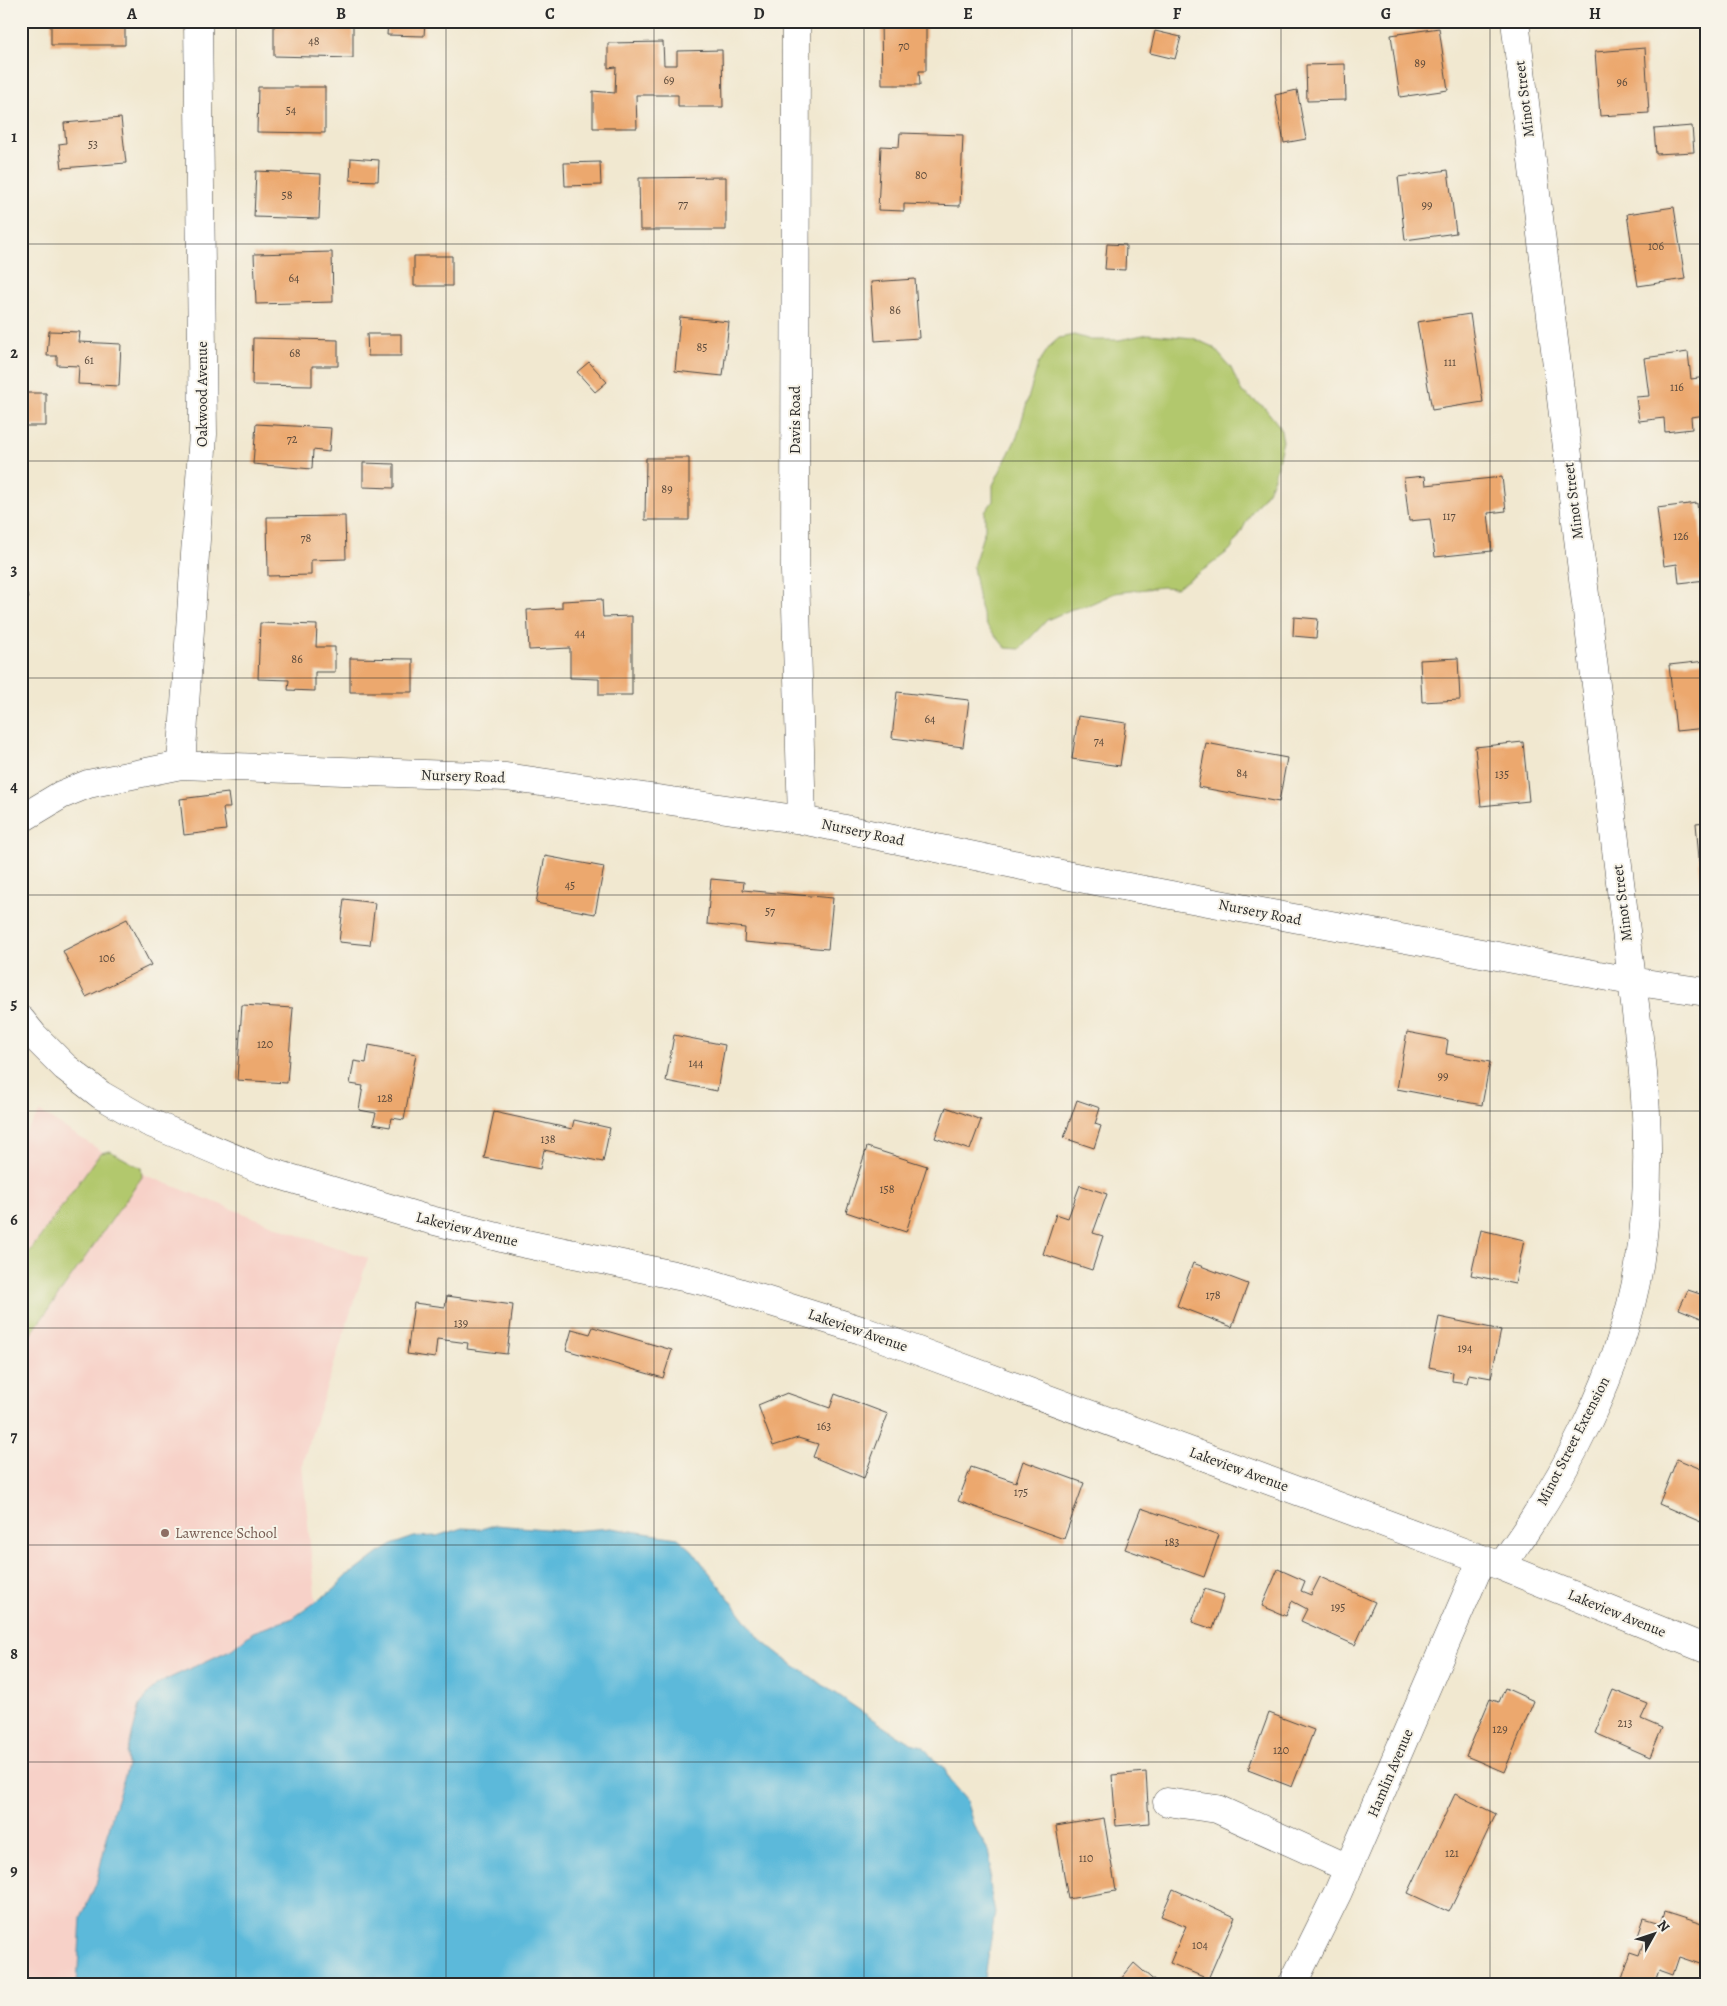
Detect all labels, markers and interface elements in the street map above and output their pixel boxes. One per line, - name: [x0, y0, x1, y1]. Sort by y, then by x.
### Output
- text: A: [126, 3, 138, 25]
- text: B: [336, 3, 346, 25]
- text: C: [545, 3, 555, 25]
- text: D: [753, 3, 765, 25]
- text: E: [963, 3, 973, 25]
- text: F: [1173, 3, 1182, 25]
- text: G: [1381, 3, 1391, 25]
- text: H: [1589, 3, 1601, 25]
- house number: 48: [308, 33, 320, 49]
- house number: 70: [898, 38, 910, 54]
- house number: 89: [1414, 55, 1426, 71]
- street label: Minot Street: [1509, 59, 1539, 139]
- house number: 69: [663, 72, 675, 88]
- house number: 96: [1616, 74, 1628, 90]
- house number: 54: [286, 102, 297, 118]
- text: 1: [11, 126, 17, 148]
- house number: 53: [88, 136, 98, 152]
- house number: 80: [915, 167, 927, 183]
- house number: 58: [282, 187, 293, 203]
- house number: 77: [678, 196, 689, 212]
- house number: 99: [1422, 197, 1432, 213]
- house number: 106: [1648, 238, 1664, 254]
- house number: 64: [289, 270, 300, 286]
- house number: 86: [889, 302, 901, 318]
- house number: 85: [697, 339, 707, 355]
- street label: Oakwood Avenue: [192, 341, 212, 447]
- text: 2: [10, 342, 18, 364]
- house number: 68: [289, 345, 301, 361]
- house number: 61: [84, 352, 94, 368]
- house number: 111: [1444, 354, 1456, 370]
- house number: 116: [1670, 379, 1684, 395]
- street label: Davis Road: [785, 385, 805, 454]
- house number: 72: [287, 431, 298, 447]
- street label: Minot Street: [1558, 461, 1588, 541]
- house number: 89: [661, 481, 673, 497]
- house number: 117: [1442, 508, 1457, 524]
- house number: 126: [1673, 528, 1689, 544]
- house number: 78: [301, 530, 312, 546]
- text: 3: [11, 559, 18, 581]
- house number: 44: [575, 625, 586, 641]
- house number: 86: [291, 651, 303, 667]
- house number: 64: [925, 711, 936, 727]
- house number: 74: [1094, 733, 1105, 749]
- street label: Nursery Road: [421, 765, 506, 787]
- house number: 84: [1236, 765, 1248, 781]
- house number: 135: [1495, 766, 1509, 782]
- text: 4: [10, 776, 18, 798]
- street label: Nursery Road: [820, 813, 907, 851]
- street label: Minot Street: [1607, 863, 1637, 943]
- house number: 45: [565, 877, 575, 893]
- street label: Nursery Road: [1217, 894, 1304, 930]
- house number: 57: [765, 903, 776, 919]
- house number: 106: [99, 950, 115, 966]
- text: 5: [11, 993, 18, 1015]
- house number: 120: [257, 1036, 273, 1052]
- house number: 144: [689, 1055, 704, 1071]
- house number: 99: [1438, 1068, 1448, 1084]
- house number: 128: [377, 1090, 393, 1106]
- house number: 138: [541, 1131, 556, 1147]
- house number: 158: [879, 1181, 895, 1197]
- street label: Lakeview Avenue: [414, 1207, 520, 1251]
- text: 6: [10, 1209, 18, 1231]
- house number: 178: [1206, 1287, 1221, 1303]
- street label: Lakeview Avenue: [805, 1304, 911, 1357]
- house number: 139: [454, 1315, 468, 1331]
- house number: 194: [1457, 1340, 1473, 1356]
- street label: Minot Street Extension: [1532, 1373, 1614, 1509]
- house number: 163: [817, 1418, 831, 1434]
- text: 7: [11, 1426, 18, 1448]
- street label: Lakeview Avenue: [1187, 1442, 1292, 1496]
- house number: 175: [1014, 1484, 1028, 1500]
- place label: Lawrence School: [175, 1523, 277, 1543]
- marker: Lawrence School: [159, 1527, 171, 1539]
- house number: 183: [1165, 1534, 1179, 1550]
- street label: Lakeview Avenue: [1565, 1584, 1669, 1642]
- house number: 195: [1331, 1599, 1345, 1615]
- text: 8: [10, 1643, 18, 1665]
- house number: 213: [1618, 1715, 1632, 1731]
- house number: 129: [1492, 1721, 1508, 1737]
- street label: Hamlin Avenue: [1362, 1725, 1418, 1820]
- house number: 120: [1273, 1742, 1289, 1758]
- house number: 121: [1445, 1845, 1459, 1861]
- house number: 110: [1079, 1850, 1093, 1866]
- text: 9: [10, 1860, 18, 1882]
- north arrow: [1630, 1908, 1680, 1958]
- text: N: [1653, 1916, 1674, 1936]
- house number: 104: [1192, 1937, 1209, 1953]

